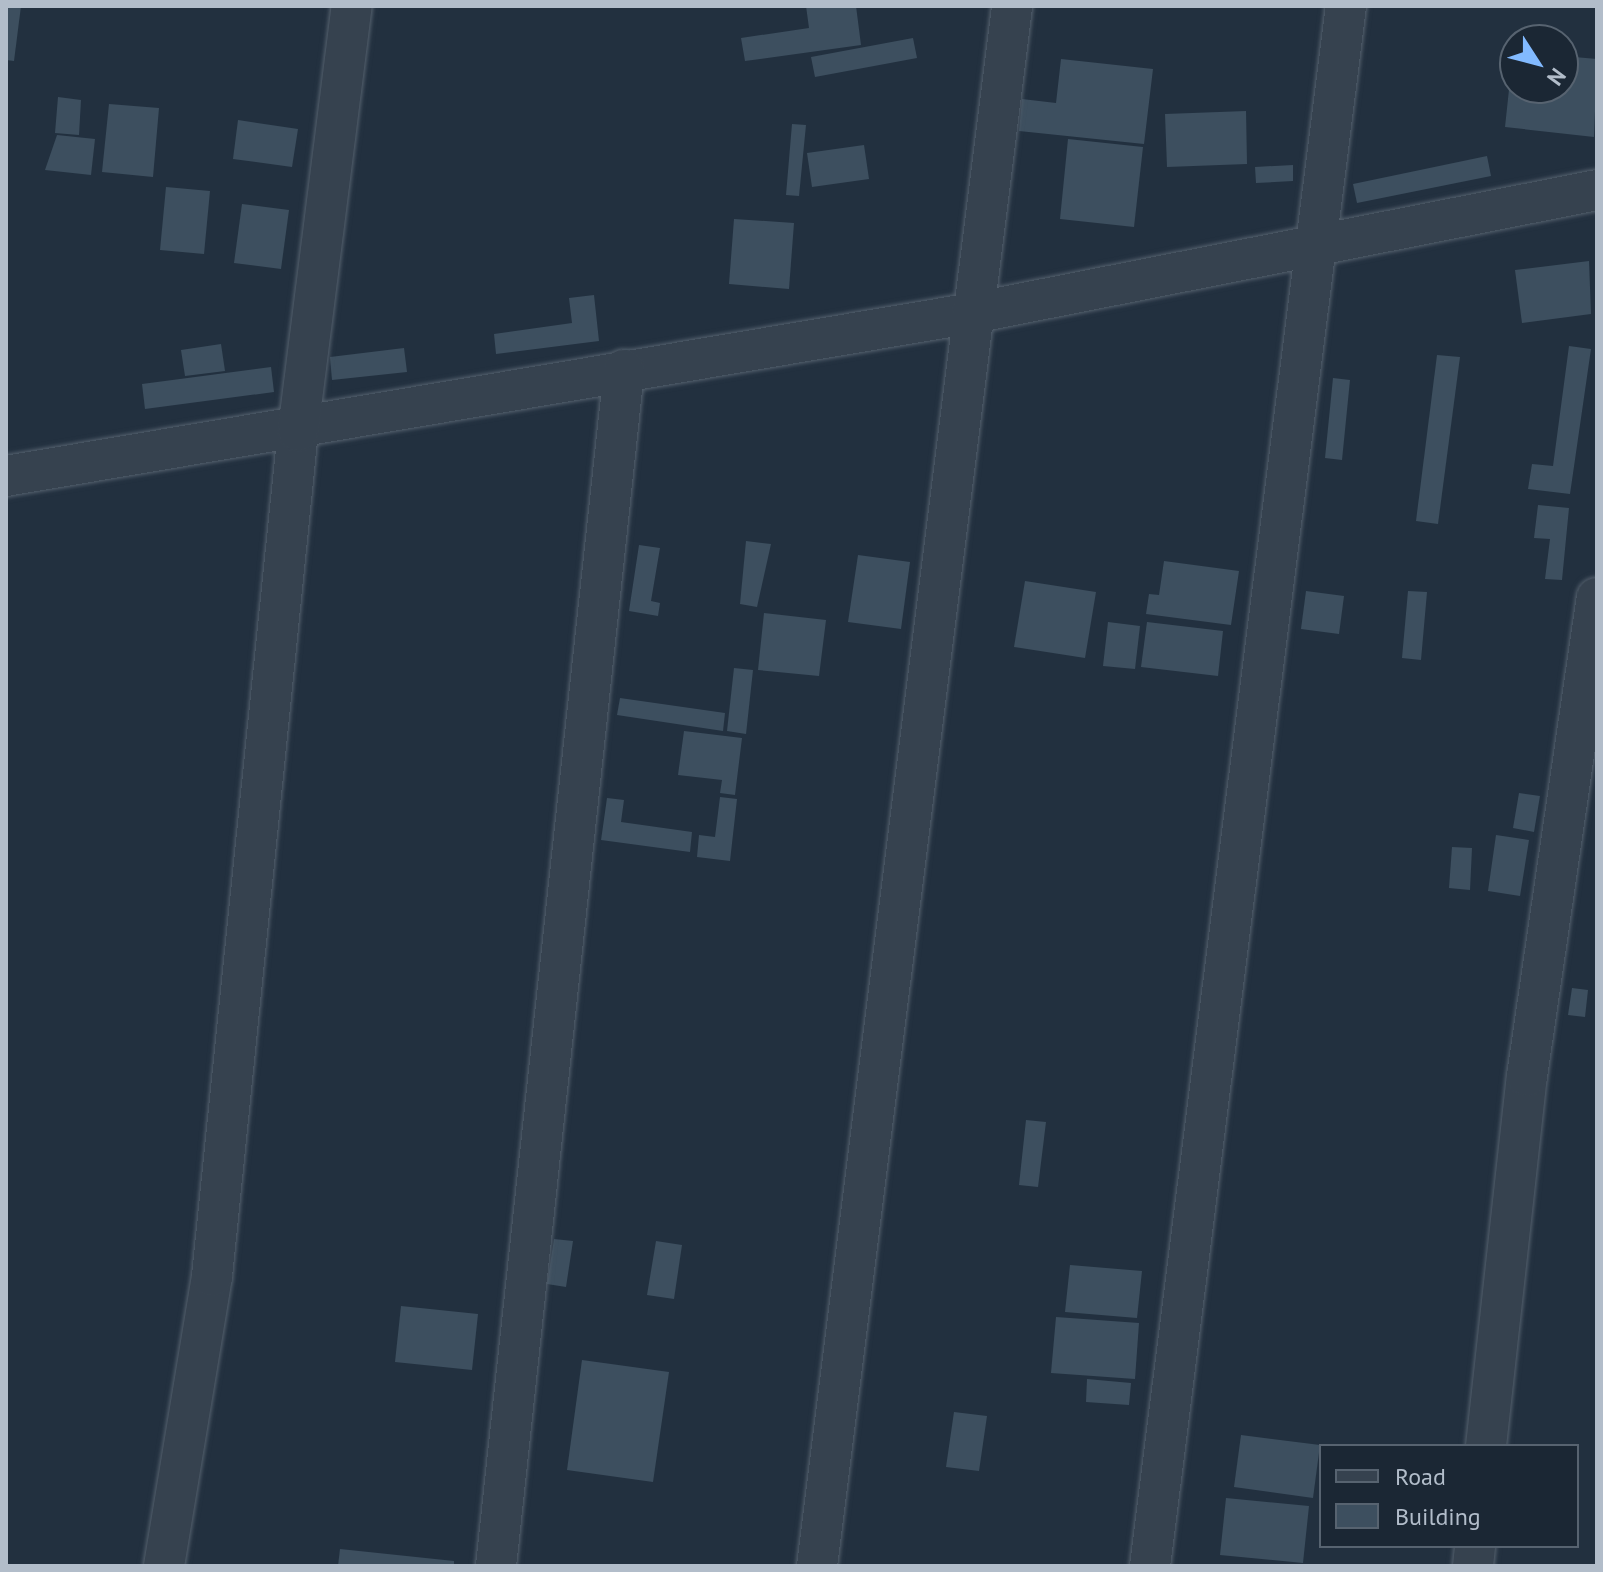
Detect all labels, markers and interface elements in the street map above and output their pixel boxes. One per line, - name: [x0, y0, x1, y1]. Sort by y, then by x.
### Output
- north arrow: [1499, 24, 1579, 104]
- text: N: [1541, 63, 1572, 91]
- legend: [1319, 1444, 1579, 1548]
- text: Road: [1395, 1461, 1446, 1492]
- text: Building: [1395, 1501, 1481, 1532]

